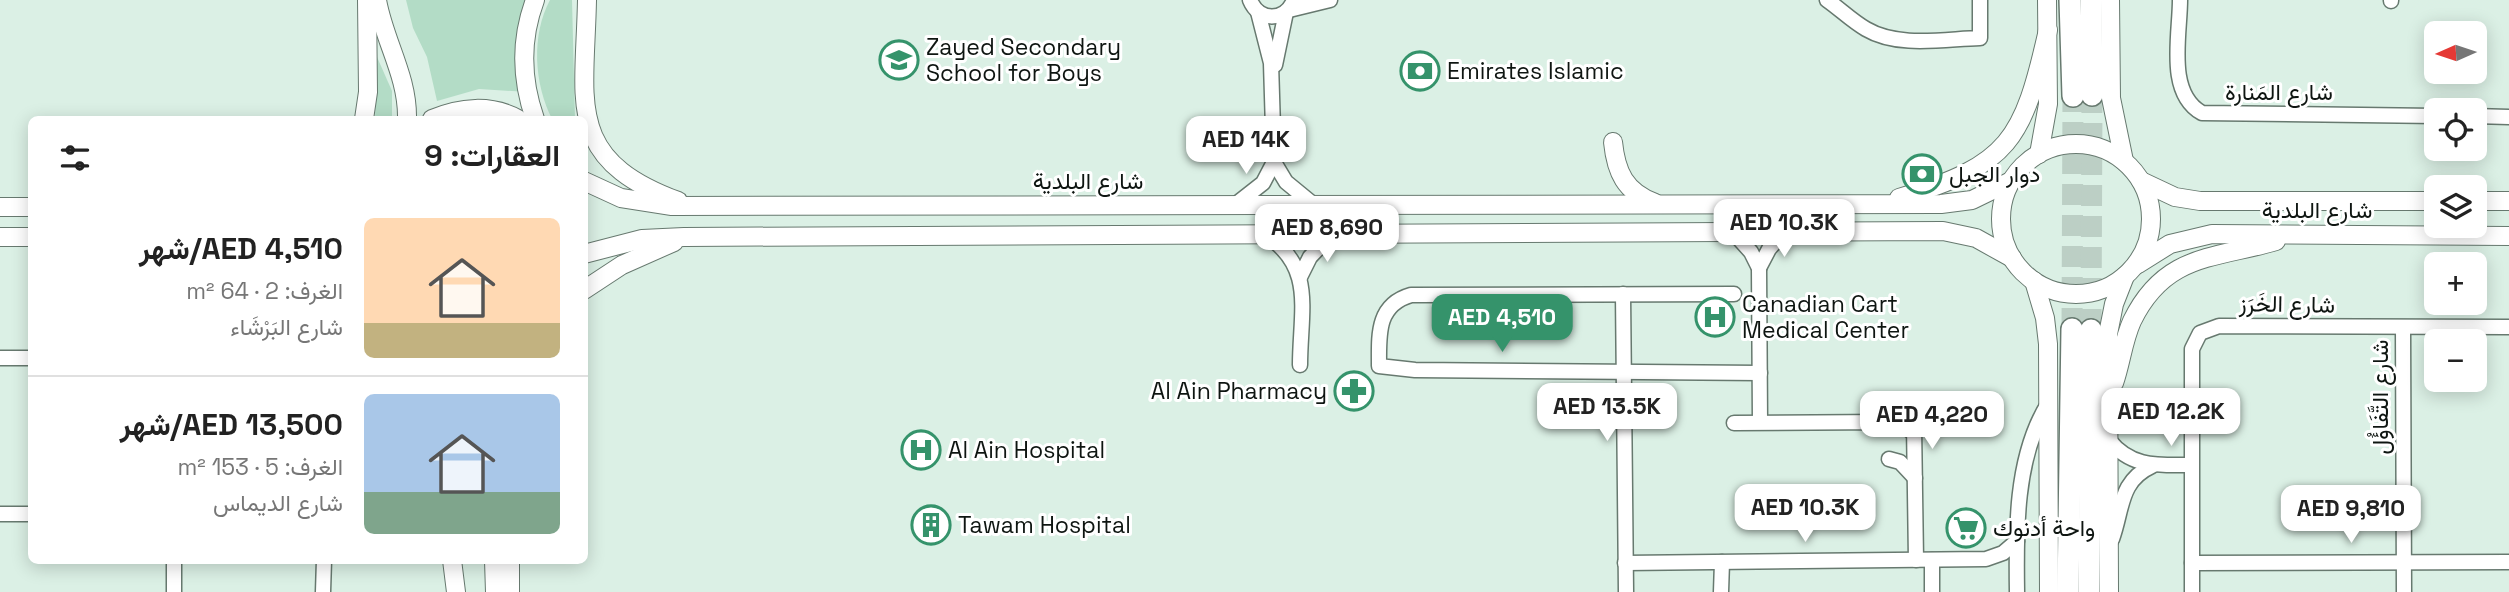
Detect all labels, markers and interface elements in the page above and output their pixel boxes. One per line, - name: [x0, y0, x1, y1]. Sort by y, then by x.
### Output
- north arrow: [2424, 21, 2487, 84]
- map controls: [2424, 21, 2487, 392]
- place label: Zayed Secondary School for Boys: [926, 32, 1121, 88]
- school or university icon: Zayed Secondary School for Boys: [878, 39, 920, 81]
- bank icon: Emirates Islamic: [1399, 50, 1441, 92]
- place label: Emirates Islamic: [1447, 56, 1624, 86]
- street label: شارع المَنارة: [2225, 77, 2333, 108]
- button: locate: [2424, 98, 2487, 161]
- pin: AED 14K: [1181, 116, 1311, 176]
- text: AED 14K: [1202, 124, 1290, 154]
- text: العقارات: 9: [424, 136, 560, 175]
- icon: filters: [56, 139, 94, 177]
- bank icon: دوار الجبل: [1901, 153, 1943, 195]
- place label: دوار الجبل: [1949, 159, 2040, 189]
- street label: شارع البلدية: [1033, 166, 1143, 197]
- button: layers: [2424, 175, 2487, 238]
- street label: شارع البلدية: [2262, 195, 2372, 226]
- pin: AED 10.3K: [1704, 200, 1864, 259]
- pin: AED 8,690: [1247, 204, 1407, 264]
- text: AED 10.3K: [1730, 207, 1838, 237]
- text: AED 8,690: [1271, 212, 1383, 242]
- text: AED 4,510/شهر: [139, 229, 343, 268]
- icon: home: [420, 246, 504, 330]
- button: +: [2424, 252, 2487, 315]
- text: الغرف: 2 · 64 m²: [186, 276, 343, 306]
- street label: شارع الخَرَز: [2238, 288, 2335, 321]
- place label: Canadian Cart Medical Center: [1742, 289, 1909, 345]
- pin: AED 4,510: [1422, 294, 1582, 354]
- hospital icon: Canadian Cart Medical Center: [1694, 296, 1736, 338]
- text: AED 4,510: [1448, 302, 1556, 332]
- text: شارع البَرْشَاء: [230, 312, 343, 342]
- button: −: [2424, 329, 2487, 392]
- street label: شارع التَّفَاؤُل: [2365, 340, 2396, 454]
- pharmacy icon: Al Ain Pharmacy: [1333, 370, 1375, 412]
- place label: Al Ain Pharmacy: [1151, 376, 1327, 406]
- pin: AED 13.5K: [1527, 384, 1687, 443]
- pin: AED 12.2K: [2091, 388, 2251, 448]
- text: AED 13.5K: [1553, 391, 1661, 421]
- pin: AED 4,220: [1852, 392, 2012, 451]
- text: AED 12.2K: [2117, 396, 2225, 426]
- text: AED 4,220: [1876, 399, 1988, 429]
- text: AED 13,500/شهر: [120, 405, 343, 444]
- icon: home: [420, 422, 504, 506]
- hospital icon: Al Ain Hospital: [900, 429, 942, 471]
- place label: Al Ain Hospital: [948, 435, 1105, 465]
- text: الغرف: 5 · 153 m²: [178, 452, 343, 482]
- pin: AED 10.3K: [1725, 484, 1885, 544]
- pin: AED 9,810: [2271, 486, 2431, 545]
- text: شارع الديماس: [213, 488, 343, 518]
- text: AED 10.3K: [1751, 492, 1859, 522]
- text: AED 9,810: [2297, 493, 2405, 523]
- building icon: Tawam Hospital: [910, 504, 952, 546]
- supermarket icon: واحة أدنوك: [1945, 507, 1987, 549]
- place label: Tawam Hospital: [958, 510, 1131, 540]
- place label: واحة أدنوك: [1993, 513, 2095, 543]

